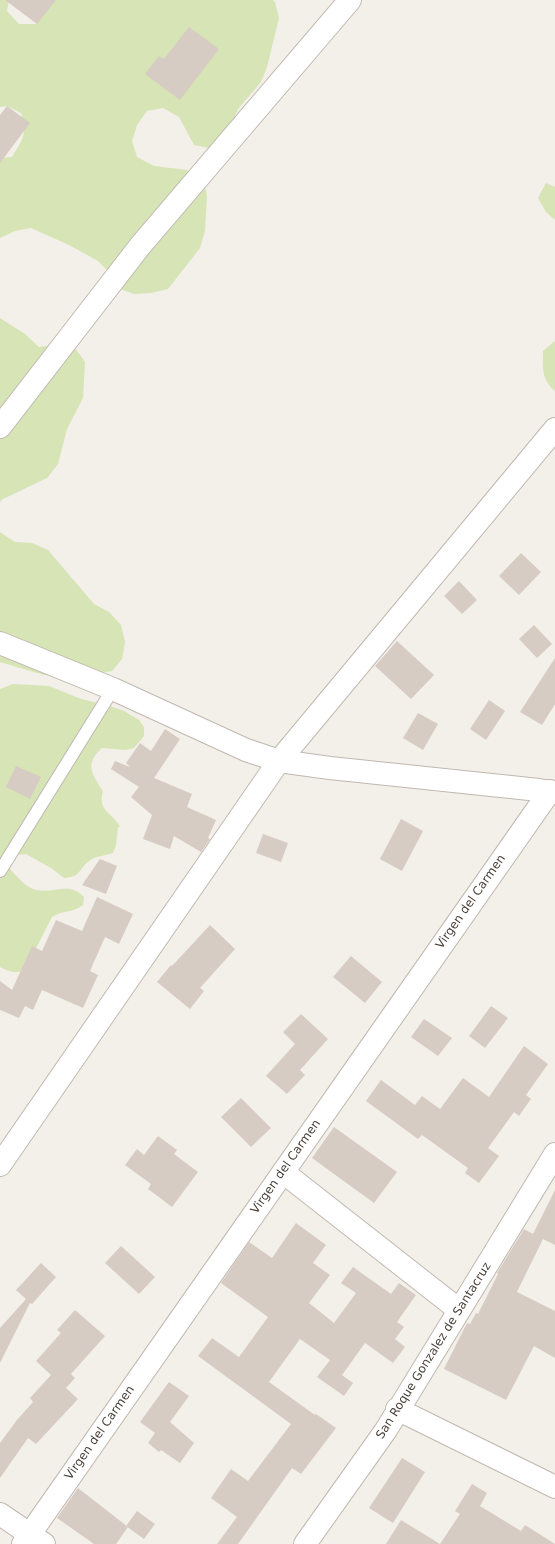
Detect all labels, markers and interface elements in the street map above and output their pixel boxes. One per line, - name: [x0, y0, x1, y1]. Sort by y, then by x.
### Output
- street label: Virgen del Carmen: [433, 852, 509, 952]
- street label: Virgen del Carmen: [248, 1117, 324, 1217]
- street label: San Roque Gonzalez de Santacruz: [373, 1260, 495, 1442]
- street label: Virgen del Carmen: [62, 1383, 138, 1483]

